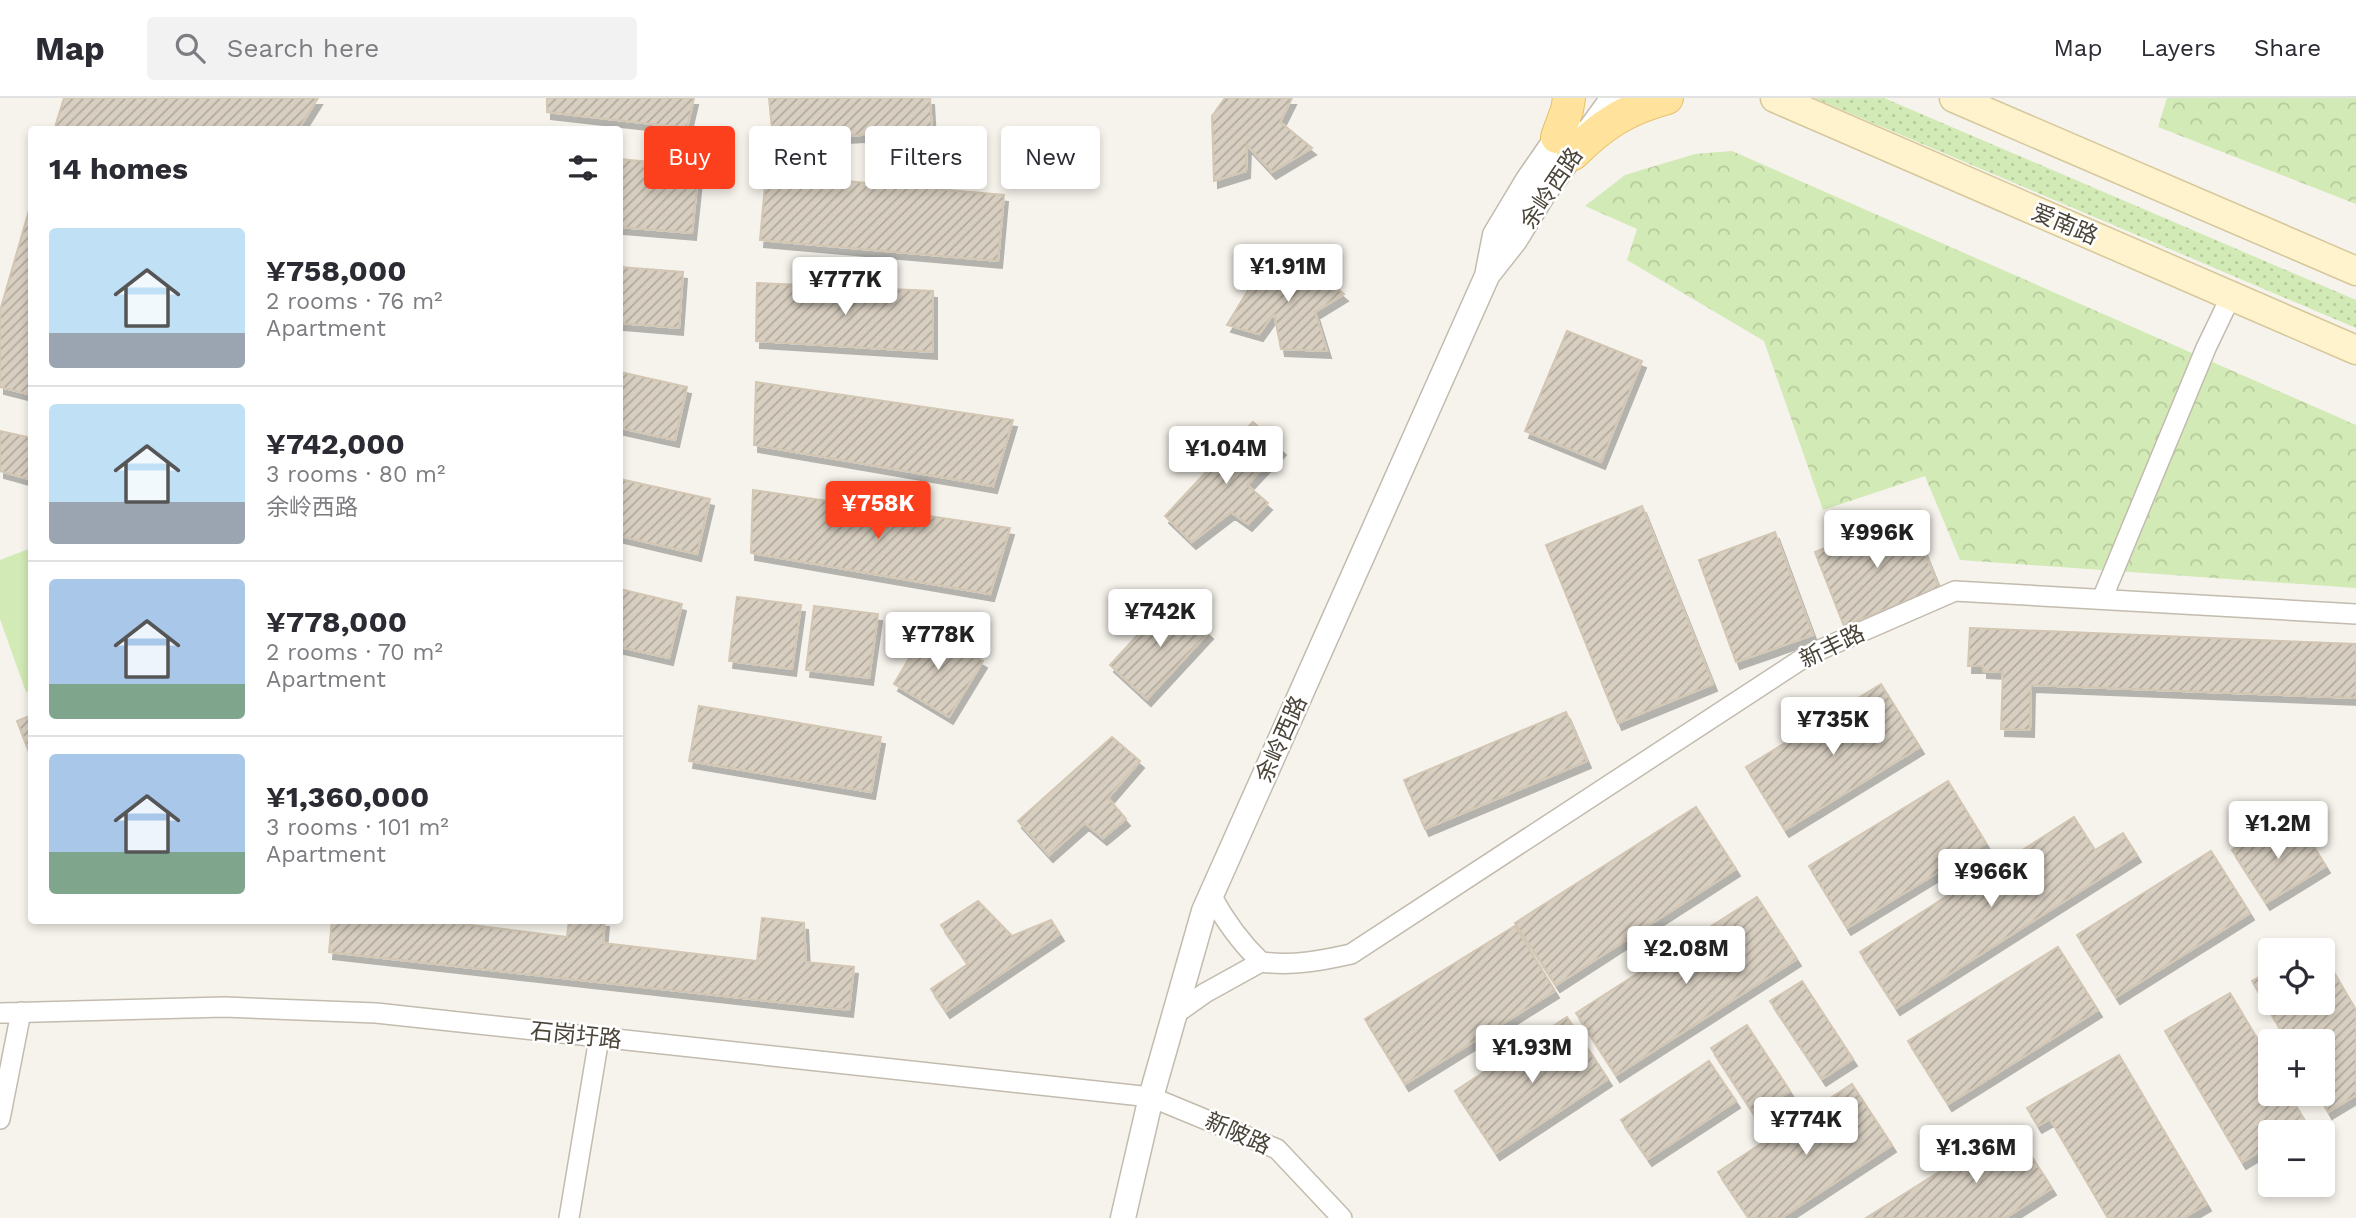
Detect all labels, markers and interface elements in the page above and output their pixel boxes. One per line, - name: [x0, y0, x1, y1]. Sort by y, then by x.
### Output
- search box: [147, 17, 637, 80]
- text: Map: [35, 29, 105, 68]
- icon: search: [171, 29, 209, 67]
- text: Search here: [227, 33, 379, 63]
- text: Map: [2054, 34, 2102, 62]
- text: Layers: [2140, 34, 2216, 62]
- text: Share: [2254, 34, 2321, 62]
- chip: Buy: [644, 126, 735, 189]
- chip: Rent: [749, 126, 851, 189]
- chip: Filters: [865, 126, 987, 189]
- chip: New: [1001, 126, 1100, 189]
- street label: 余岭西路: [1514, 143, 1588, 234]
- icon: filters: [564, 149, 602, 187]
- text: 14 homes: [49, 151, 188, 186]
- street label: 爱南路: [2028, 199, 2102, 250]
- pin: ¥1.91M: [1231, 244, 1345, 304]
- text: ¥758,000: [266, 253, 407, 288]
- text: ¥1.91M: [1250, 253, 1326, 280]
- icon: home: [105, 256, 189, 340]
- pin: ¥777K: [796, 258, 894, 317]
- text: ¥777K: [808, 266, 882, 293]
- text: 2 rooms · 76 m²: [266, 288, 442, 315]
- text: Apartment: [266, 315, 386, 342]
- text: ¥742,000: [266, 426, 405, 461]
- pin: ¥1.04M: [1169, 426, 1283, 486]
- icon: home: [105, 432, 189, 516]
- text: ¥1.04M: [1185, 435, 1267, 462]
- text: 3 rooms · 80 m²: [266, 461, 445, 488]
- pin: ¥758K: [829, 482, 927, 541]
- text: ¥758K: [842, 490, 914, 517]
- text: 余岭西路: [266, 494, 358, 521]
- pin: ¥996K: [1828, 510, 1926, 570]
- text: ¥996K: [1840, 519, 1914, 546]
- pin: ¥742K: [1111, 589, 1209, 649]
- text: ¥742K: [1124, 598, 1196, 625]
- text: ¥778,000: [266, 604, 407, 639]
- icon: home: [105, 607, 189, 691]
- pin: ¥778K: [889, 612, 987, 672]
- street label: 新丰路: [1795, 619, 1869, 674]
- text: ¥778K: [901, 621, 975, 648]
- text: 2 rooms · 70 m²: [266, 639, 443, 666]
- text: Apartment: [266, 666, 386, 693]
- street label: 余岭西路: [1250, 692, 1312, 787]
- pin: ¥735K: [1784, 698, 1882, 757]
- text: ¥735K: [1797, 706, 1869, 733]
- text: ¥1,360,000: [266, 779, 429, 814]
- icon: home: [105, 782, 189, 866]
- pin: ¥1.2M: [2229, 802, 2327, 861]
- text: ¥1.2M: [2245, 810, 2311, 837]
- text: 3 rooms · 101 m²: [266, 814, 449, 841]
- text: Apartment: [266, 841, 386, 868]
- pin: ¥966K: [1942, 850, 2040, 909]
- text: ¥966K: [1954, 858, 2028, 885]
- pin: ¥2.08M: [1629, 926, 1743, 986]
- text: ¥2.08M: [1643, 935, 1729, 962]
- map controls: [2258, 938, 2335, 1197]
- button: locate: [2258, 938, 2335, 1015]
- street label: 石岗圩路: [529, 1017, 623, 1054]
- pin: ¥1.93M: [1475, 1026, 1589, 1085]
- button: +: [2258, 1029, 2335, 1106]
- text: ¥1.93M: [1492, 1034, 1572, 1061]
- pin: ¥774K: [1757, 1098, 1855, 1157]
- text: ¥774K: [1770, 1106, 1842, 1133]
- street label: 新陂路: [1201, 1107, 1275, 1160]
- button: −: [2258, 1120, 2335, 1197]
- pin: ¥1.36M: [1919, 1126, 2033, 1185]
- text: ¥1.36M: [1936, 1134, 2016, 1161]

